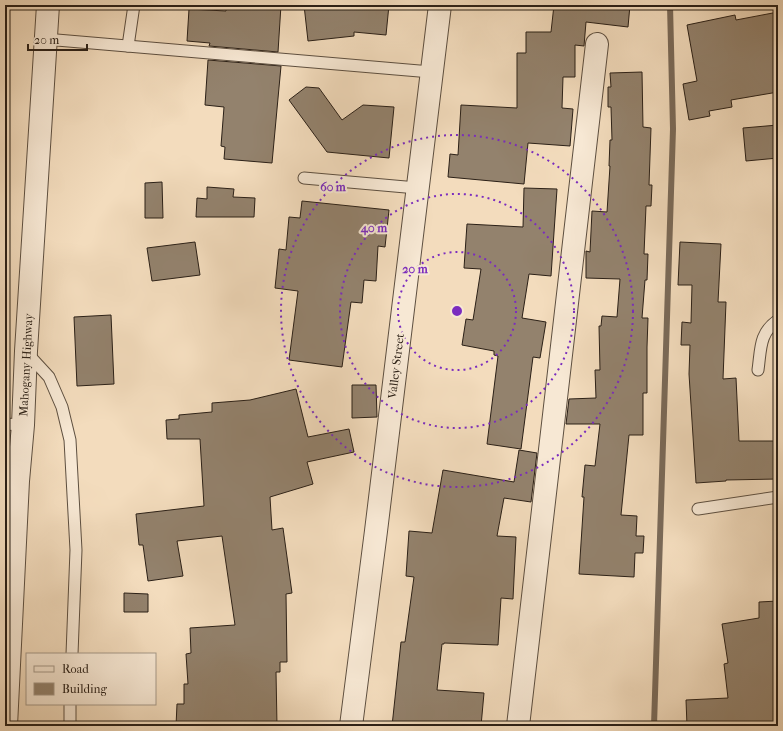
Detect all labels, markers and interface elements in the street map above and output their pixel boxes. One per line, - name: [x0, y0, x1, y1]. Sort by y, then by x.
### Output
- scale bar: [28, 26, 87, 52]
- text: 20 m: [34, 33, 59, 47]
- text: 60 m: [320, 180, 347, 194]
- text: 40 m: [360, 221, 388, 236]
- text: 20 m: [402, 262, 429, 276]
- centre of rings: [450, 304, 464, 318]
- street label: Mahogany Highway: [16, 312, 36, 417]
- street label: Valley Street: [385, 332, 407, 400]
- legend: [26, 653, 156, 705]
- text: Road: [62, 662, 89, 676]
- text: Building: [62, 682, 107, 696]

